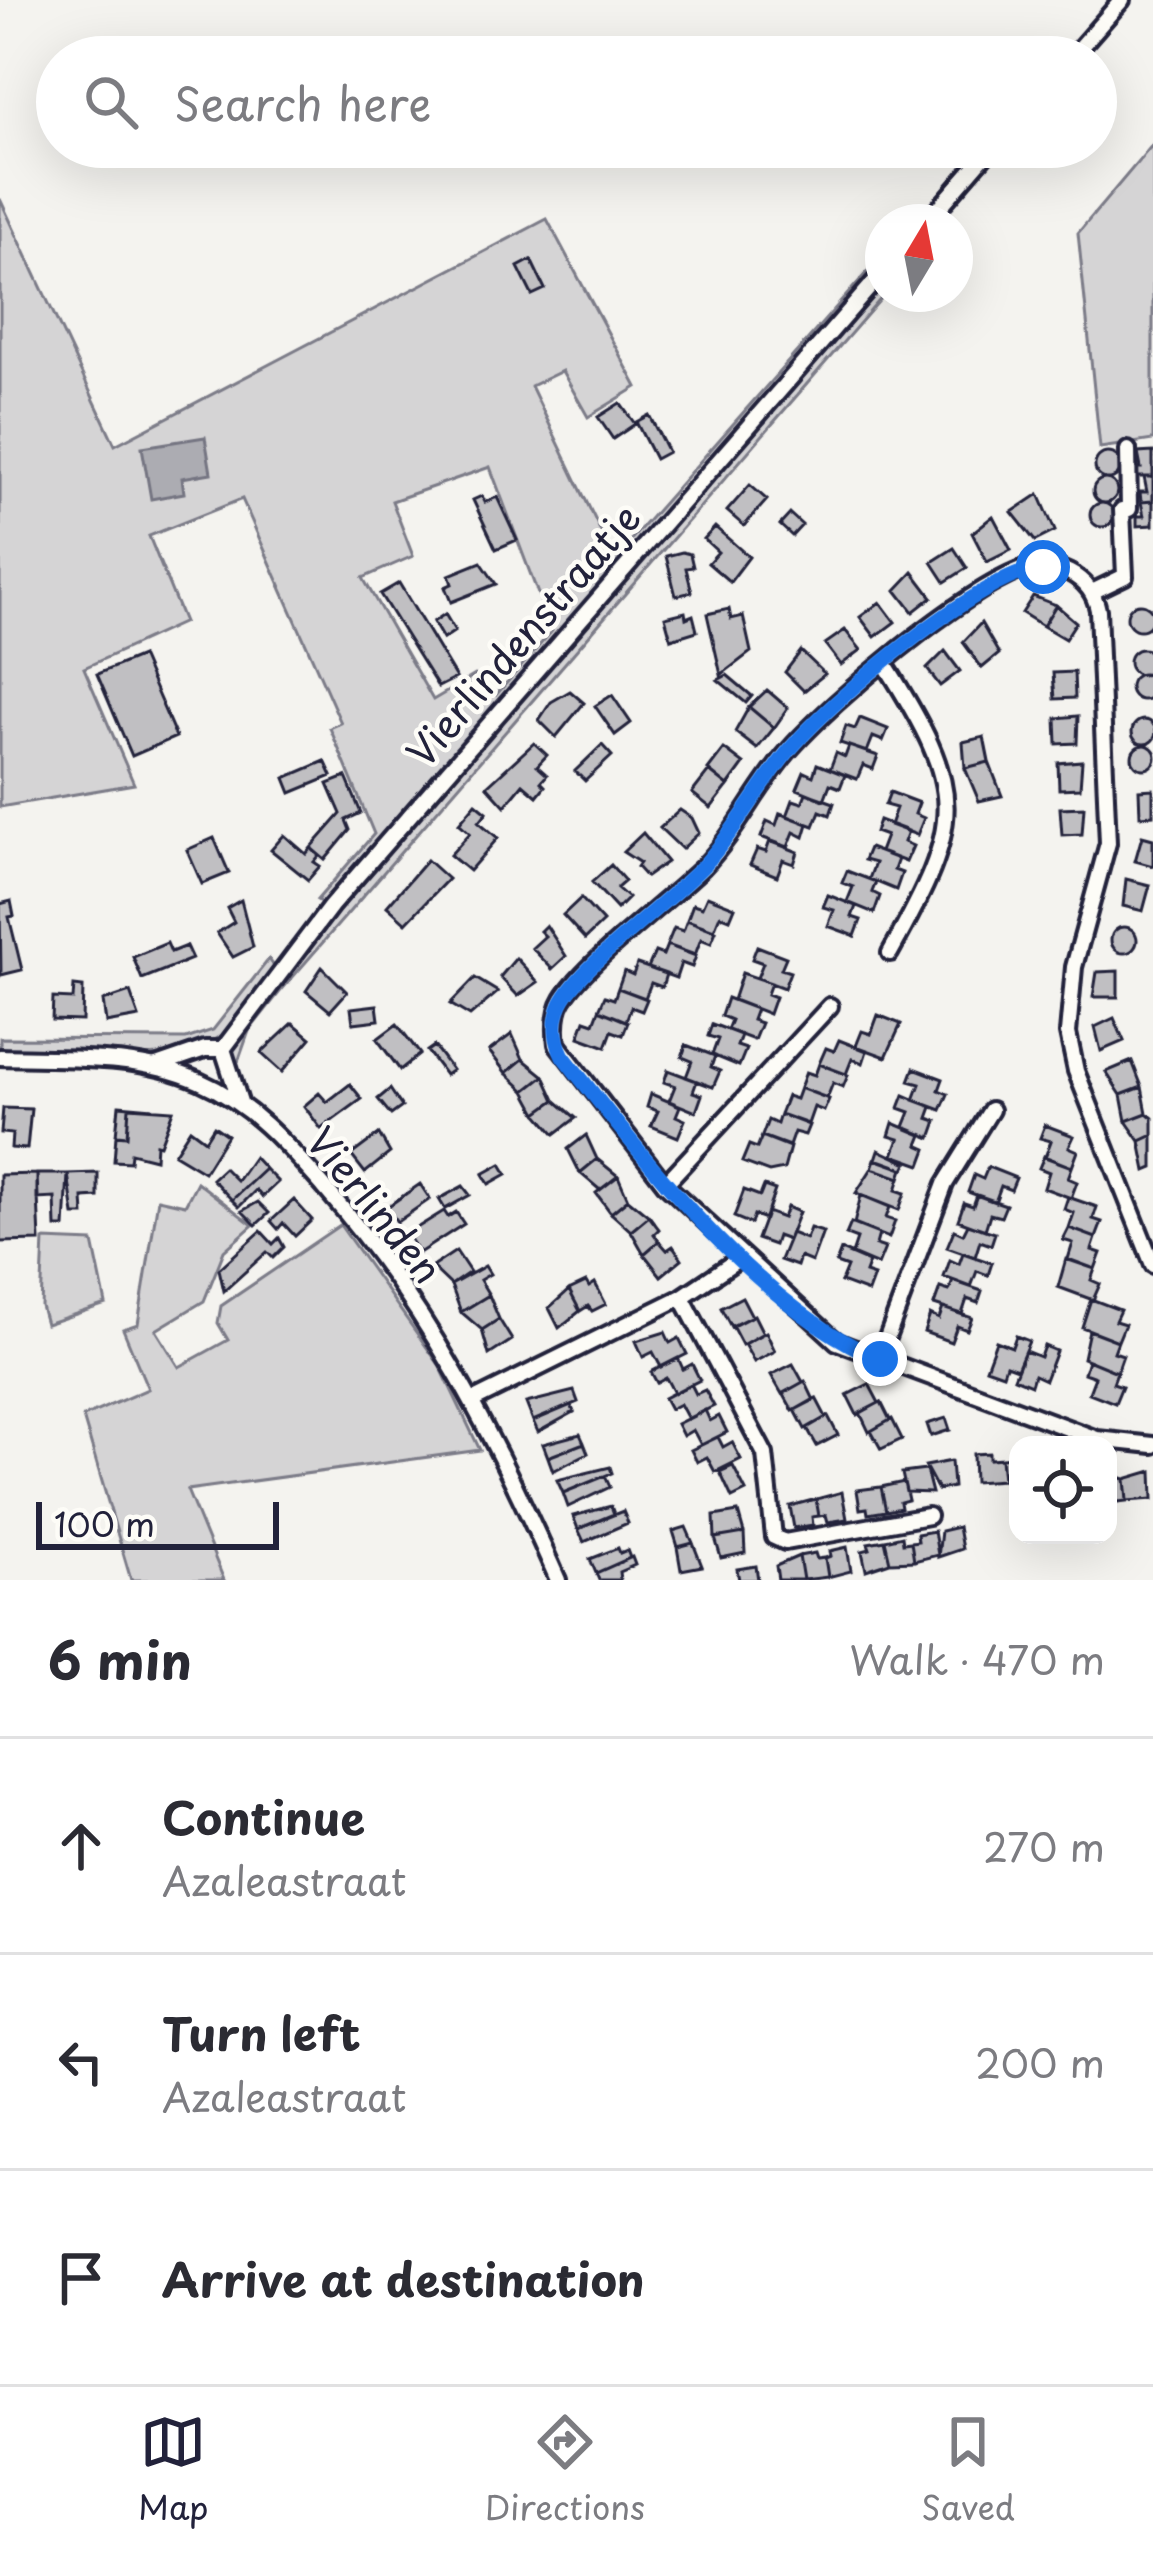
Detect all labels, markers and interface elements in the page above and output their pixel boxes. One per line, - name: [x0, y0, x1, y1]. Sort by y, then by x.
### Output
- search box: [36, 36, 1117, 168]
- text: Search here: [174, 68, 431, 136]
- icon: search: [78, 69, 144, 135]
- north arrow: [865, 204, 973, 312]
- street label: Vierlindenstraatje: [391, 489, 653, 779]
- route start: [1016, 540, 1070, 594]
- street label: Vierlinden: [294, 1113, 458, 1295]
- route end: [853, 1332, 907, 1386]
- map controls: [1009, 1436, 1117, 1544]
- button: locate: [1009, 1436, 1117, 1544]
- scale bar: [36, 1496, 279, 1549]
- text: 100 m: [54, 1498, 155, 1548]
- text: 6 min: [48, 1620, 192, 1697]
- text: Walk · 470 m: [849, 1629, 1105, 1688]
- text: Continue: [162, 1782, 365, 1850]
- icon: ahead: [48, 1813, 114, 1879]
- text: 270 m: [983, 1816, 1105, 1875]
- text: Azaleastraat: [162, 1850, 406, 1909]
- text: Turn left: [162, 1998, 361, 2066]
- icon: left: [48, 2029, 114, 2095]
- text: 200 m: [975, 2032, 1105, 2091]
- text: Azaleastraat: [162, 2066, 406, 2125]
- text: Arrive at destination: [162, 2244, 645, 2312]
- icon: arrive: [48, 2245, 114, 2311]
- tab: Map: [138, 2409, 209, 2531]
- tab: Directions: [485, 2409, 645, 2531]
- tab: Saved: [921, 2409, 1015, 2531]

